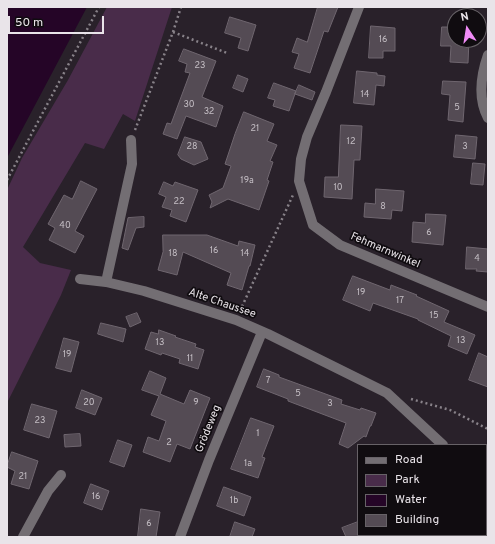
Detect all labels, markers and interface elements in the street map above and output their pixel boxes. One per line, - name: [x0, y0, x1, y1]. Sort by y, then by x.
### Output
- scale bar: [10, 8, 106, 34]
- north arrow: [447, 8, 487, 48]
- text: N: [459, 10, 470, 25]
- text: 50 m: [15, 15, 43, 31]
- house number: 16: [379, 35, 387, 45]
- house number: 23: [195, 61, 205, 71]
- house number: 14: [361, 90, 369, 100]
- house number: 30: [183, 100, 195, 110]
- house number: 5: [454, 103, 460, 113]
- house number: 32: [204, 107, 214, 117]
- house number: 21: [251, 124, 259, 134]
- house number: 12: [347, 137, 355, 147]
- house number: 28: [186, 142, 198, 152]
- house number: 3: [462, 142, 468, 152]
- house number: 19a: [240, 176, 254, 186]
- house number: 10: [333, 183, 343, 193]
- house number: 22: [173, 197, 185, 207]
- house number: 8: [380, 202, 386, 212]
- house number: 40: [59, 221, 71, 231]
- house number: 6: [426, 228, 432, 238]
- street label: Fehmarnwinkel: [348, 230, 422, 272]
- house number: 16: [210, 246, 218, 256]
- house number: 18: [169, 249, 177, 259]
- house number: 14: [241, 249, 249, 259]
- house number: 4: [474, 254, 480, 264]
- street label: Alte Chaussee: [187, 286, 257, 322]
- house number: 19: [357, 288, 365, 298]
- house number: 17: [396, 296, 404, 306]
- house number: 15: [430, 311, 438, 321]
- house number: 13: [457, 336, 465, 346]
- house number: 13: [156, 338, 164, 348]
- house number: 19: [63, 350, 71, 360]
- house number: 11: [187, 354, 193, 364]
- house number: 7: [266, 376, 270, 386]
- house number: 5: [295, 389, 301, 399]
- house number: 20: [83, 398, 95, 408]
- house number: 9: [193, 398, 199, 408]
- house number: 3: [327, 399, 333, 409]
- street label: Grödeweg: [193, 403, 225, 455]
- house number: 23: [35, 416, 45, 426]
- house number: 1: [256, 429, 260, 439]
- house number: 2: [166, 438, 172, 448]
- legend: [357, 444, 487, 536]
- text: Road: [395, 452, 423, 468]
- house number: 1a: [244, 459, 252, 469]
- house number: 21: [19, 472, 27, 482]
- text: Park: [395, 472, 420, 488]
- house number: 16: [92, 492, 100, 502]
- text: Water: [395, 492, 427, 508]
- house number: 1b: [230, 496, 238, 506]
- text: Building: [395, 512, 439, 528]
- house number: 6: [146, 519, 152, 529]

